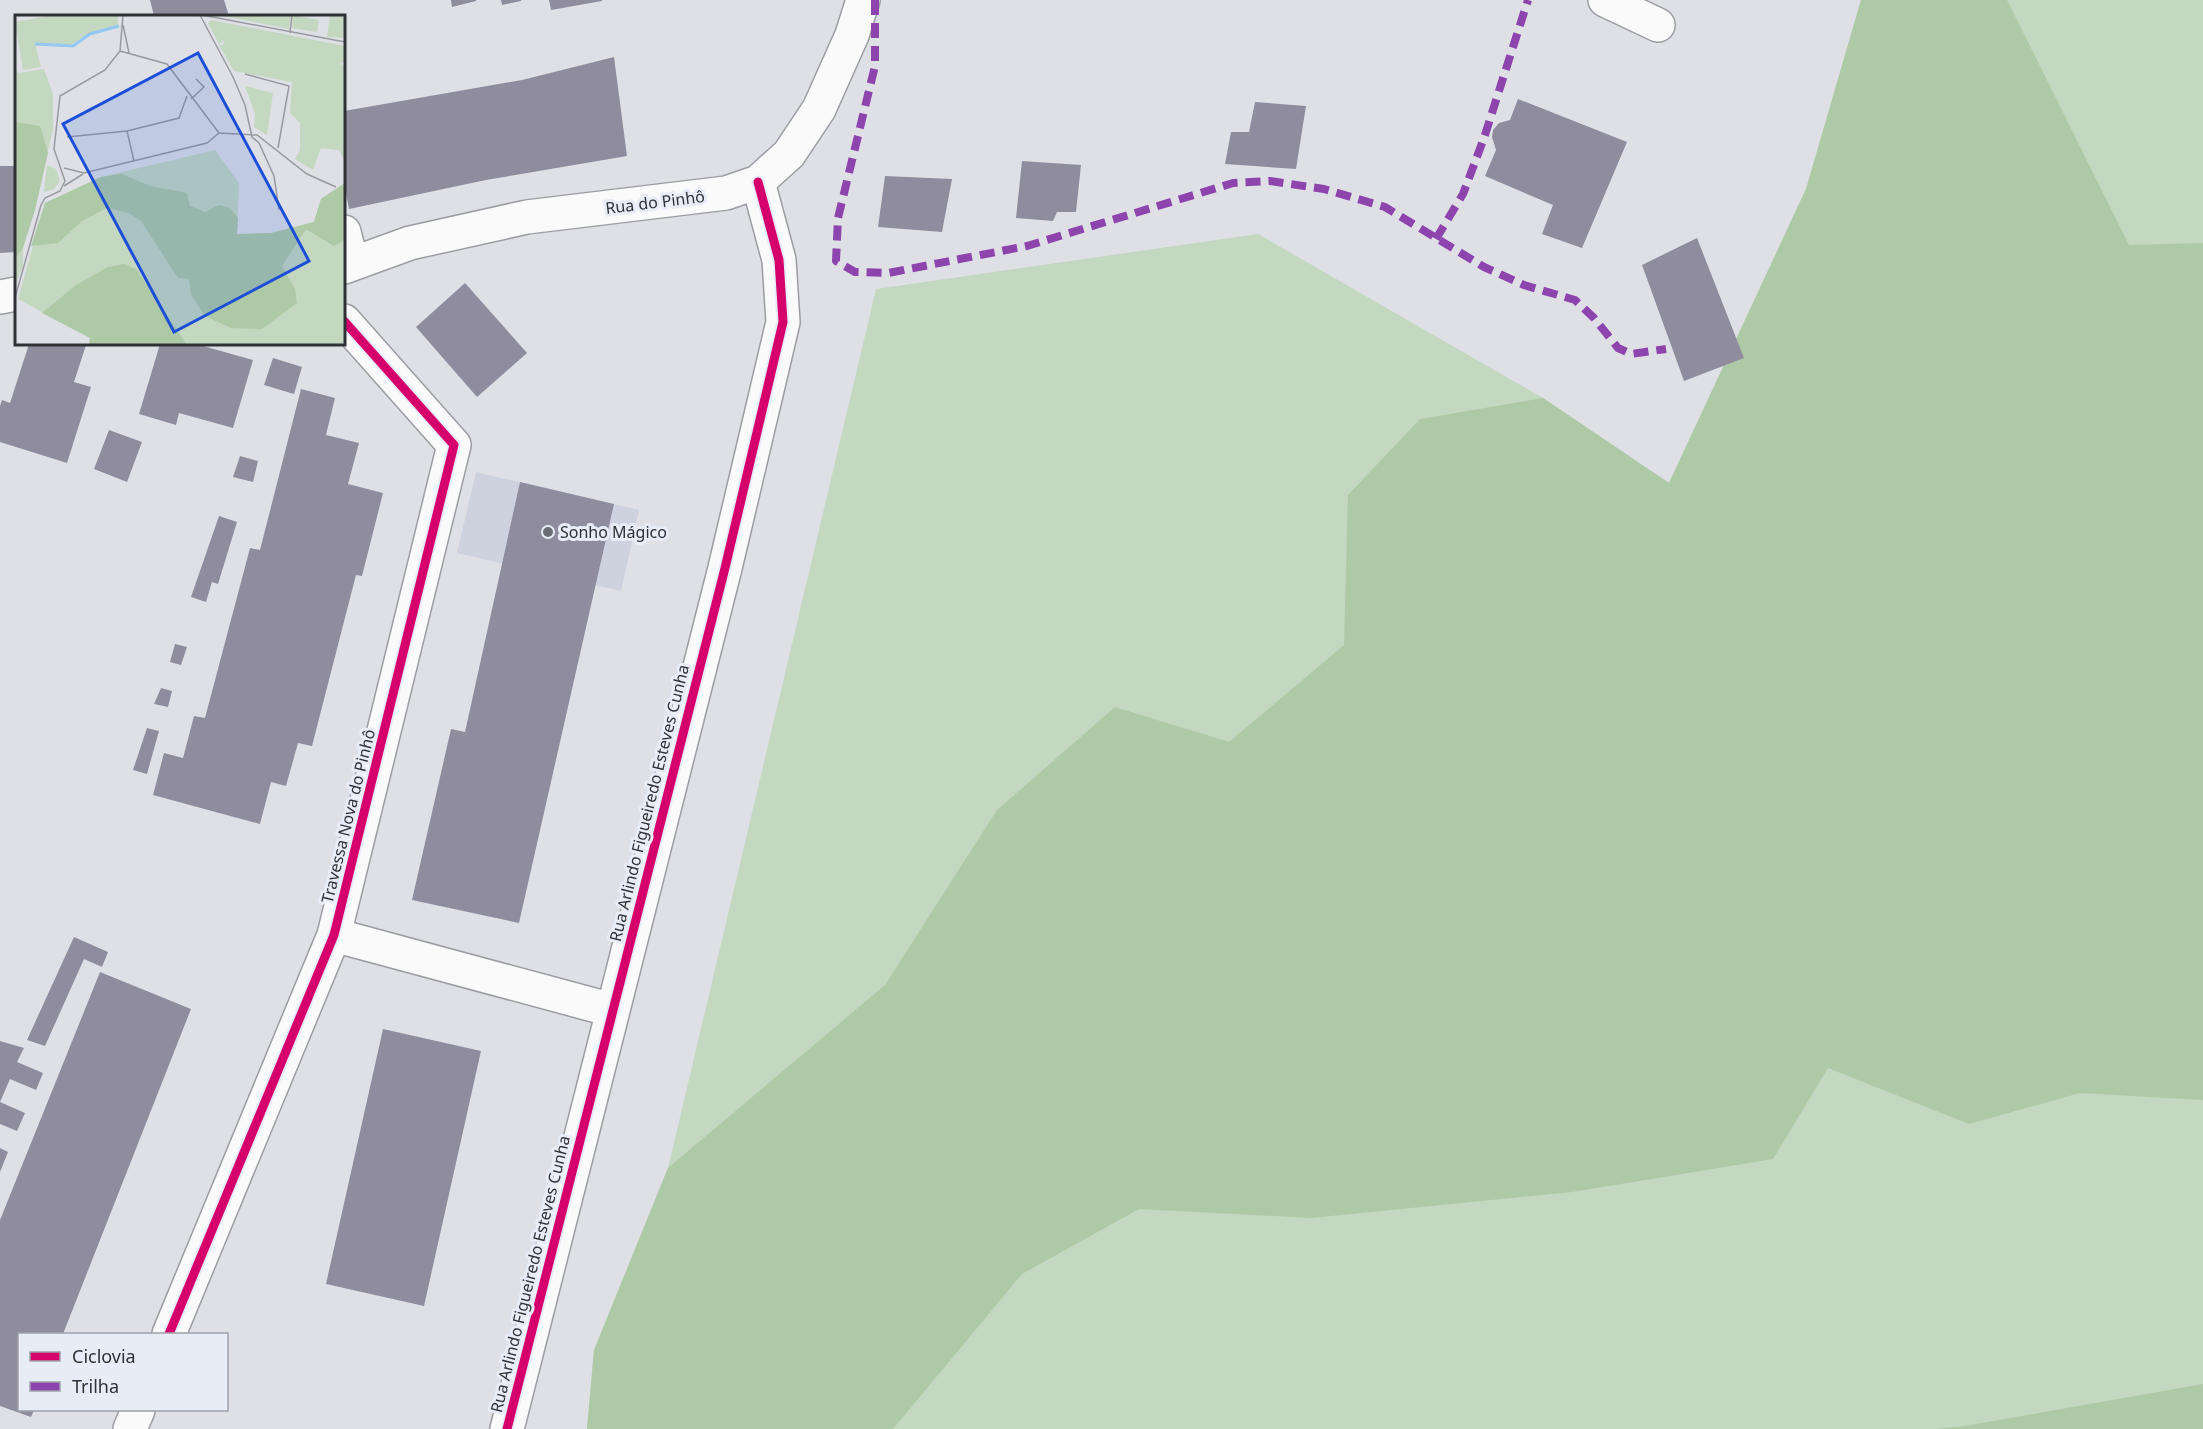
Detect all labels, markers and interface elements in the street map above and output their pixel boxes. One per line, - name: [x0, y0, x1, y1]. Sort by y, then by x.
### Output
- inset map: [15, 15, 345, 345]
- street label: Rua do Pinhô: [604, 185, 706, 219]
- place label: Sonho Mágico: [560, 521, 667, 543]
- marker: Sonho Mágico: [541, 525, 555, 539]
- street label: Rua Arlindo Figueiredo Esteves Cunha: [604, 662, 694, 944]
- street label: Travessa Nova do Pinhô: [316, 727, 380, 905]
- street label: Rua Arlindo Figueiredo Esteves Cunha: [485, 1133, 575, 1415]
- legend: [18, 1333, 228, 1411]
- text: Ciclovia: [72, 1344, 136, 1368]
- text: Trilha: [72, 1374, 119, 1398]

